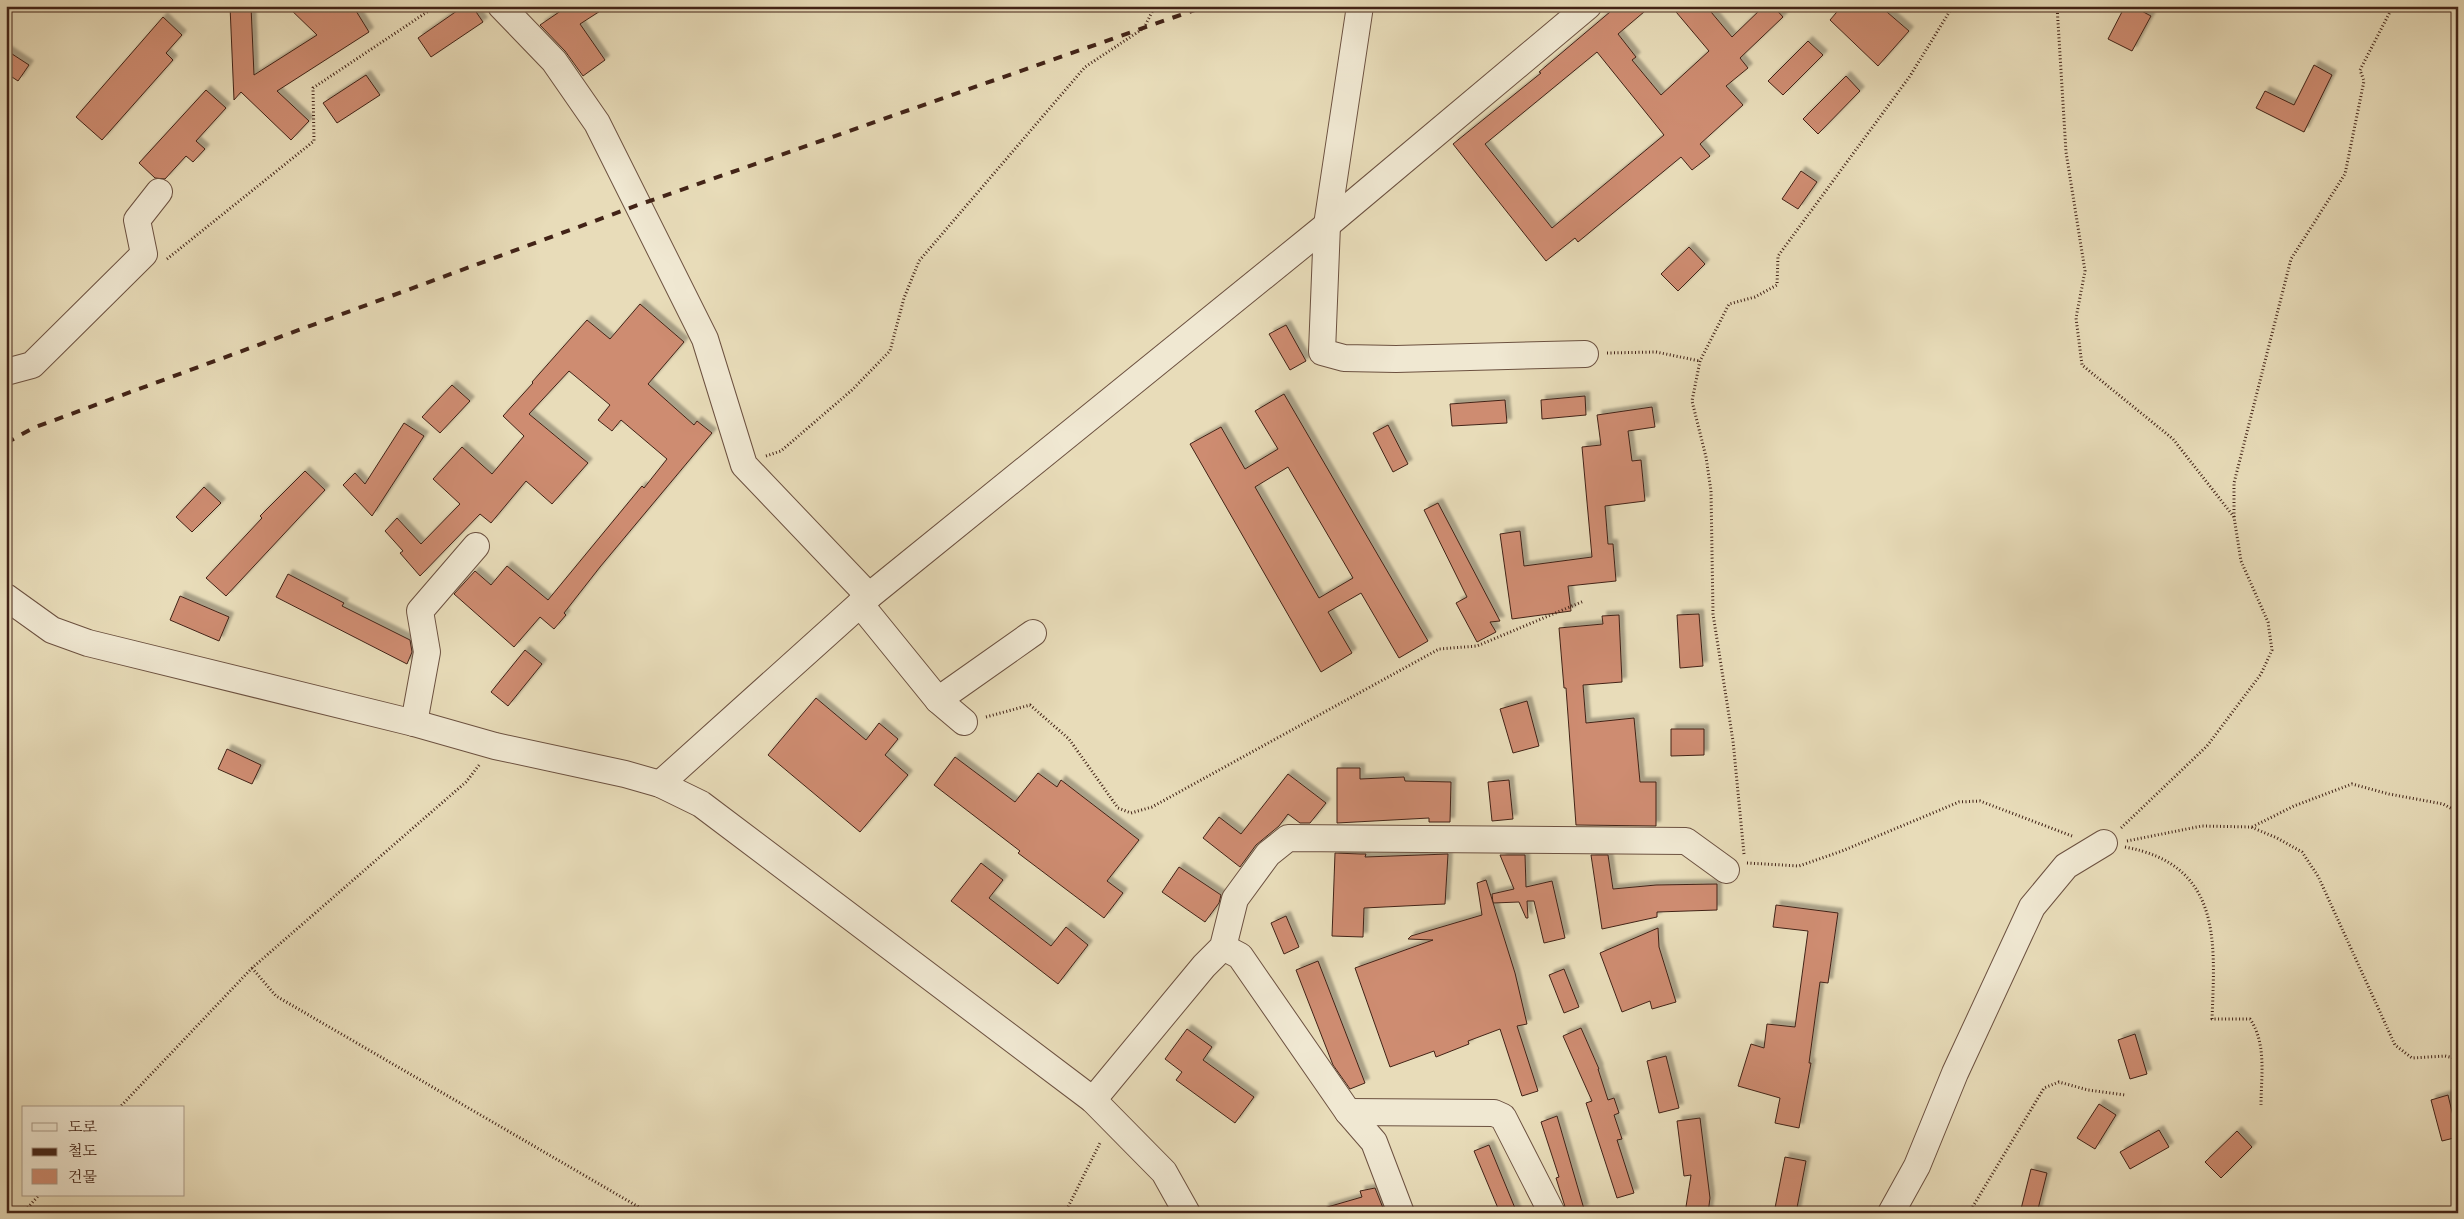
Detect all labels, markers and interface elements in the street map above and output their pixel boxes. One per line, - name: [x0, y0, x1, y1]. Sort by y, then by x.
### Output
- legend: [22, 1106, 185, 1196]
- text: 도로: [68, 1117, 97, 1136]
- text: 철도: [68, 1141, 97, 1160]
- text: 건물: [68, 1167, 97, 1186]

